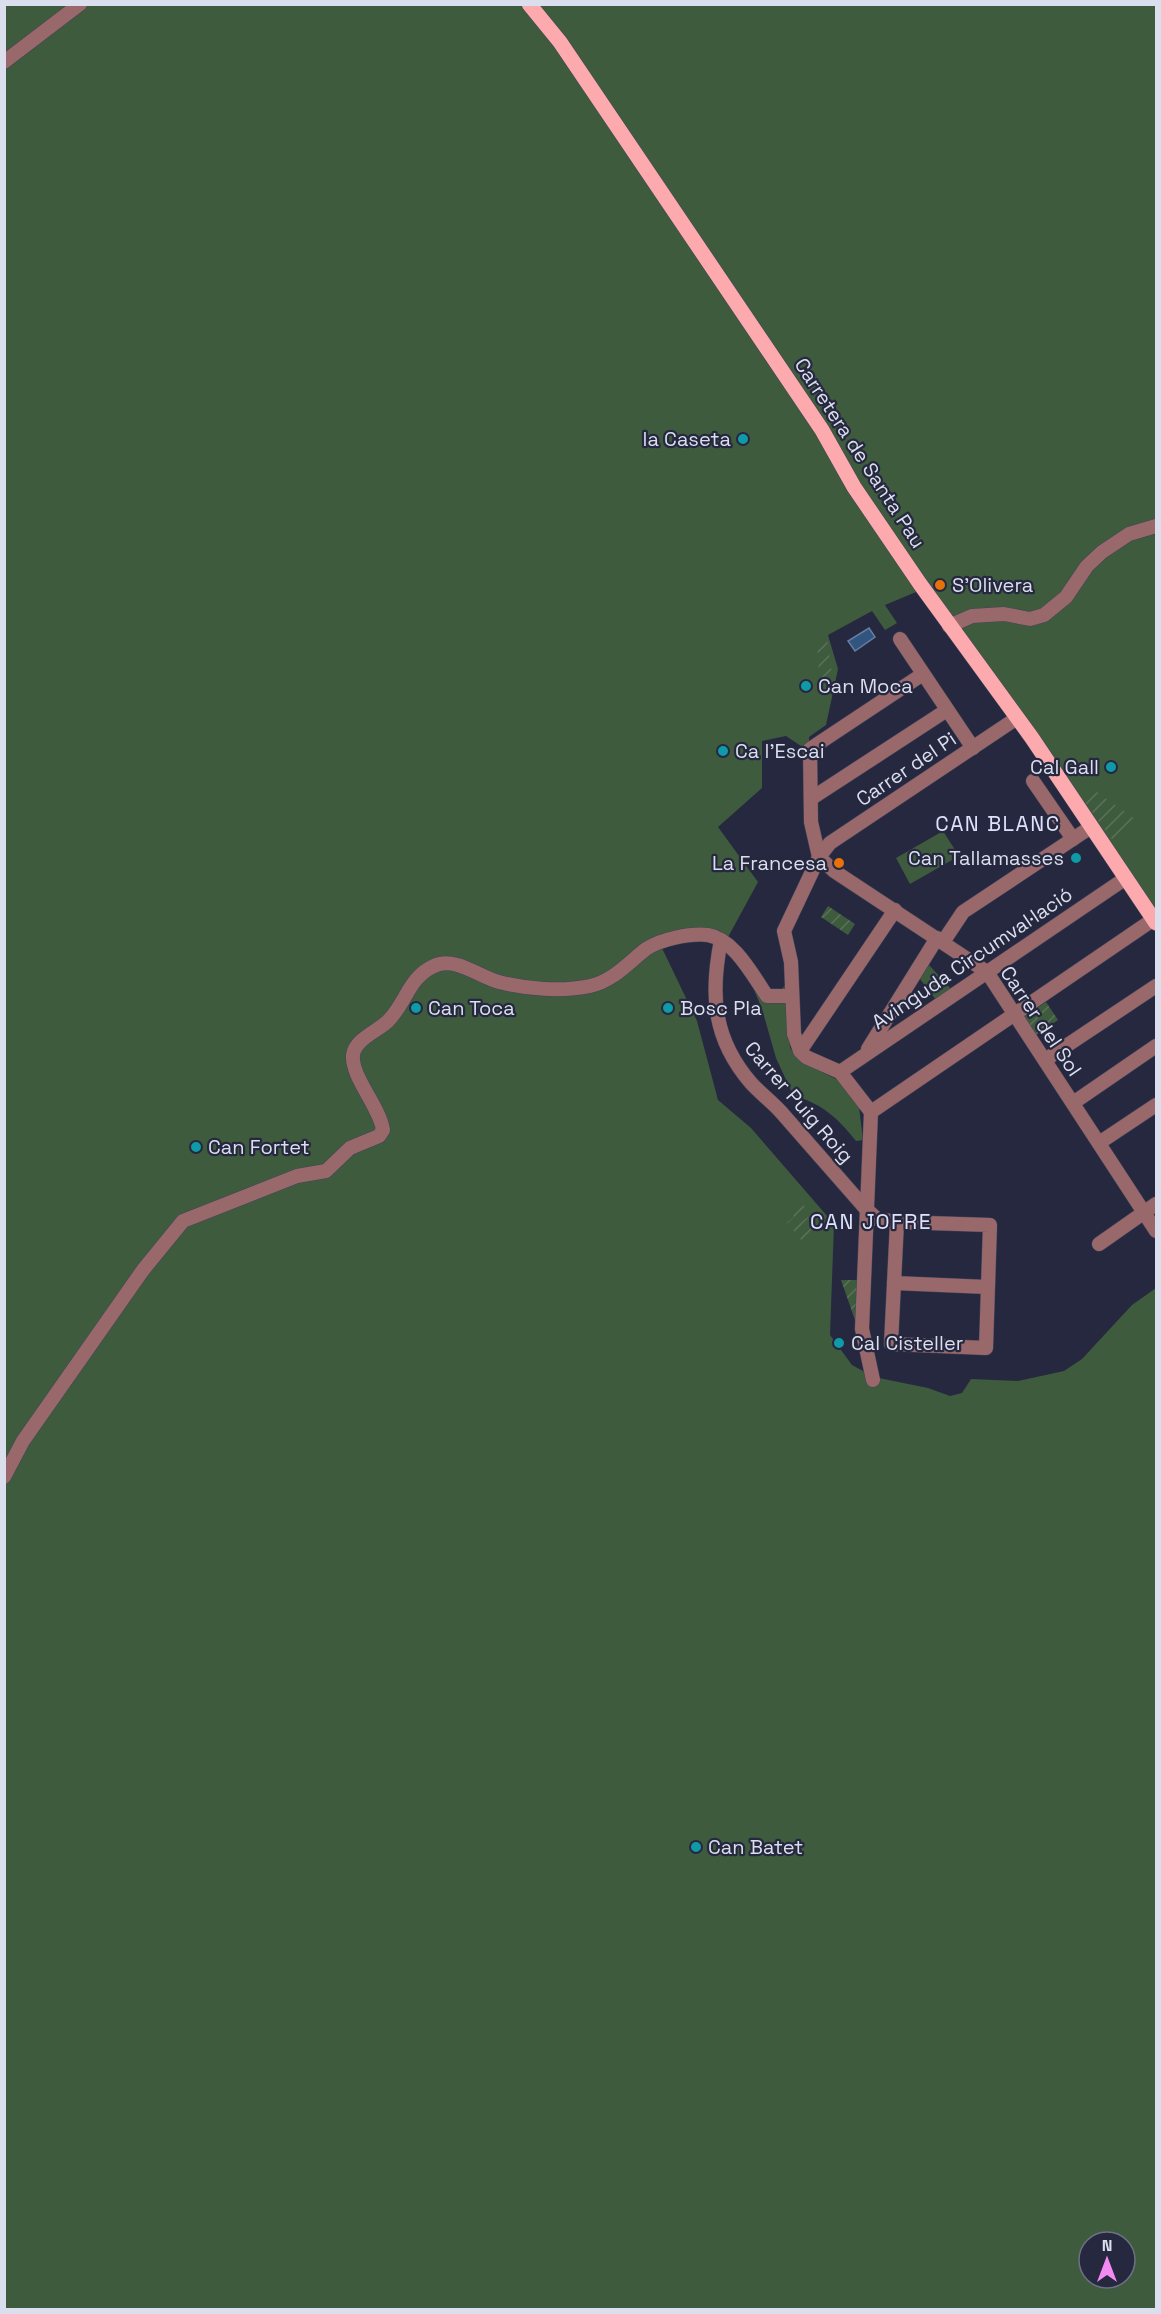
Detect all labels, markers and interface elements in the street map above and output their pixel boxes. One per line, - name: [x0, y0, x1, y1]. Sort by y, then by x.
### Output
- street label: Carretera de Santa Pau: [789, 353, 931, 553]
- place label: la Caseta: [643, 426, 731, 452]
- marker: la Caseta: [736, 432, 750, 446]
- place label: S'Olivera: [952, 572, 1033, 598]
- marker: S'Olivera: [933, 578, 947, 592]
- place label: Can Moca: [818, 673, 913, 699]
- marker: Can Moca: [799, 679, 813, 693]
- street label: Carrer del Pi: [851, 726, 961, 812]
- place label: Ca l'Escai: [735, 738, 825, 764]
- marker: Ca l'Escai: [716, 744, 730, 758]
- place label: Cal Gall: [1030, 754, 1099, 780]
- marker: Cal Gall: [1104, 760, 1118, 774]
- district label: CAN BLANC: [935, 810, 1061, 837]
- place label: Can Tallamasses: [908, 845, 1064, 871]
- place label: La Francesa: [712, 850, 827, 876]
- marker: Can Tallamasses: [1069, 851, 1083, 865]
- marker: La Francesa: [832, 856, 846, 870]
- street label: Avinguda Circumval·lació: [867, 881, 1077, 1035]
- street label: Carrer del Sol: [994, 961, 1088, 1081]
- place label: Can Toca: [428, 995, 515, 1021]
- place label: Bosc Pla: [680, 995, 762, 1021]
- marker: Can Toca: [409, 1001, 423, 1015]
- marker: Bosc Pla: [661, 1001, 675, 1015]
- street label: Carrer Puig Roig: [739, 1036, 859, 1168]
- place label: Can Fortet: [208, 1134, 310, 1160]
- marker: Can Fortet: [189, 1140, 203, 1154]
- district label: CAN JOFRE: [810, 1208, 932, 1235]
- place label: Cal Cisteller: [851, 1330, 963, 1356]
- marker: Cal Cisteller: [832, 1336, 846, 1350]
- place label: Can Batet: [708, 1834, 803, 1860]
- marker: Can Batet: [689, 1840, 703, 1854]
- north arrow: [1077, 2230, 1137, 2290]
- text: N: [1102, 2235, 1112, 2256]

